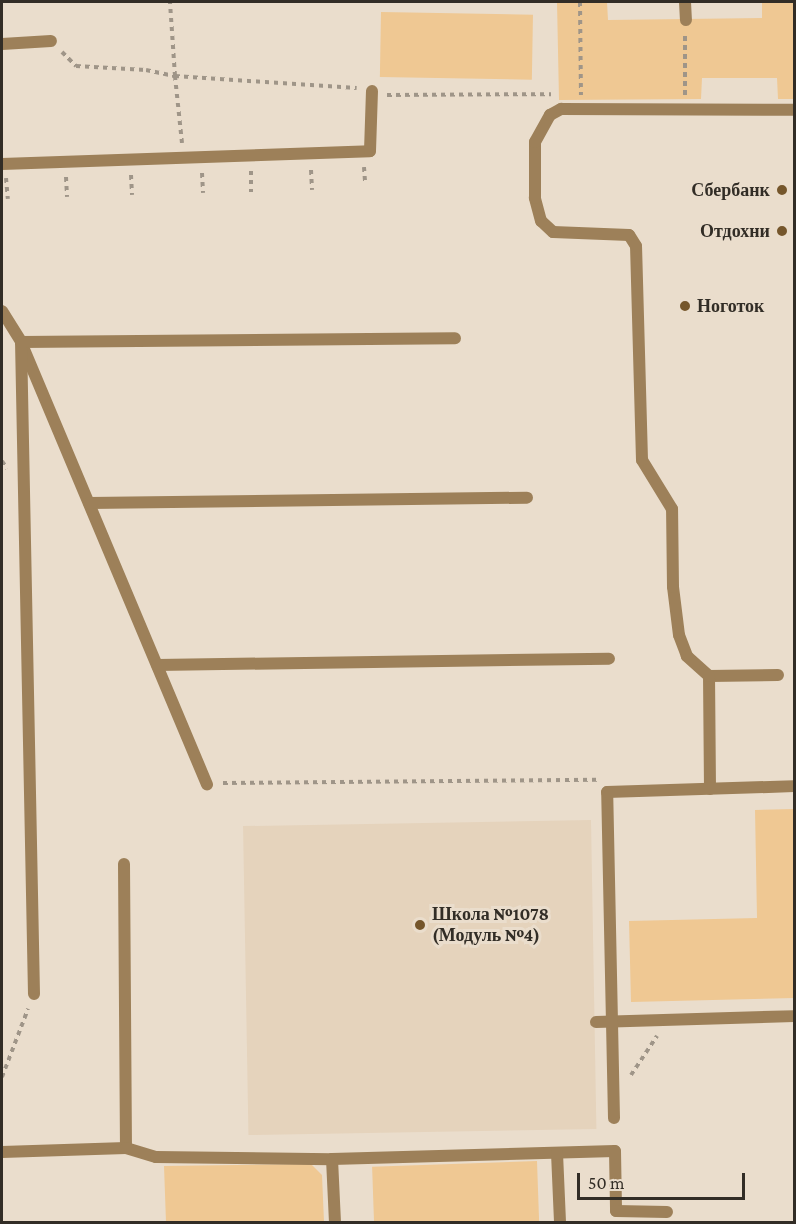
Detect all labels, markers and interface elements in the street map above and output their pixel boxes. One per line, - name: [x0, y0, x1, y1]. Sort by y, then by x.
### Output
- place label: Сбербанк: [691, 179, 770, 201]
- marker: Сбербанк: [775, 183, 789, 197]
- place label: Отдохни: [700, 220, 770, 242]
- marker: Отдохни: [775, 224, 789, 238]
- place label: Ноготок: [697, 295, 764, 317]
- marker: Ноготок: [678, 299, 692, 313]
- place label: Школа №1078 (Модуль №4): [432, 904, 549, 946]
- marker: Школа №1078 (Модуль №4): [413, 918, 427, 932]
- scale bar: [580, 1161, 748, 1199]
- text: 50 m: [588, 1173, 625, 1193]

